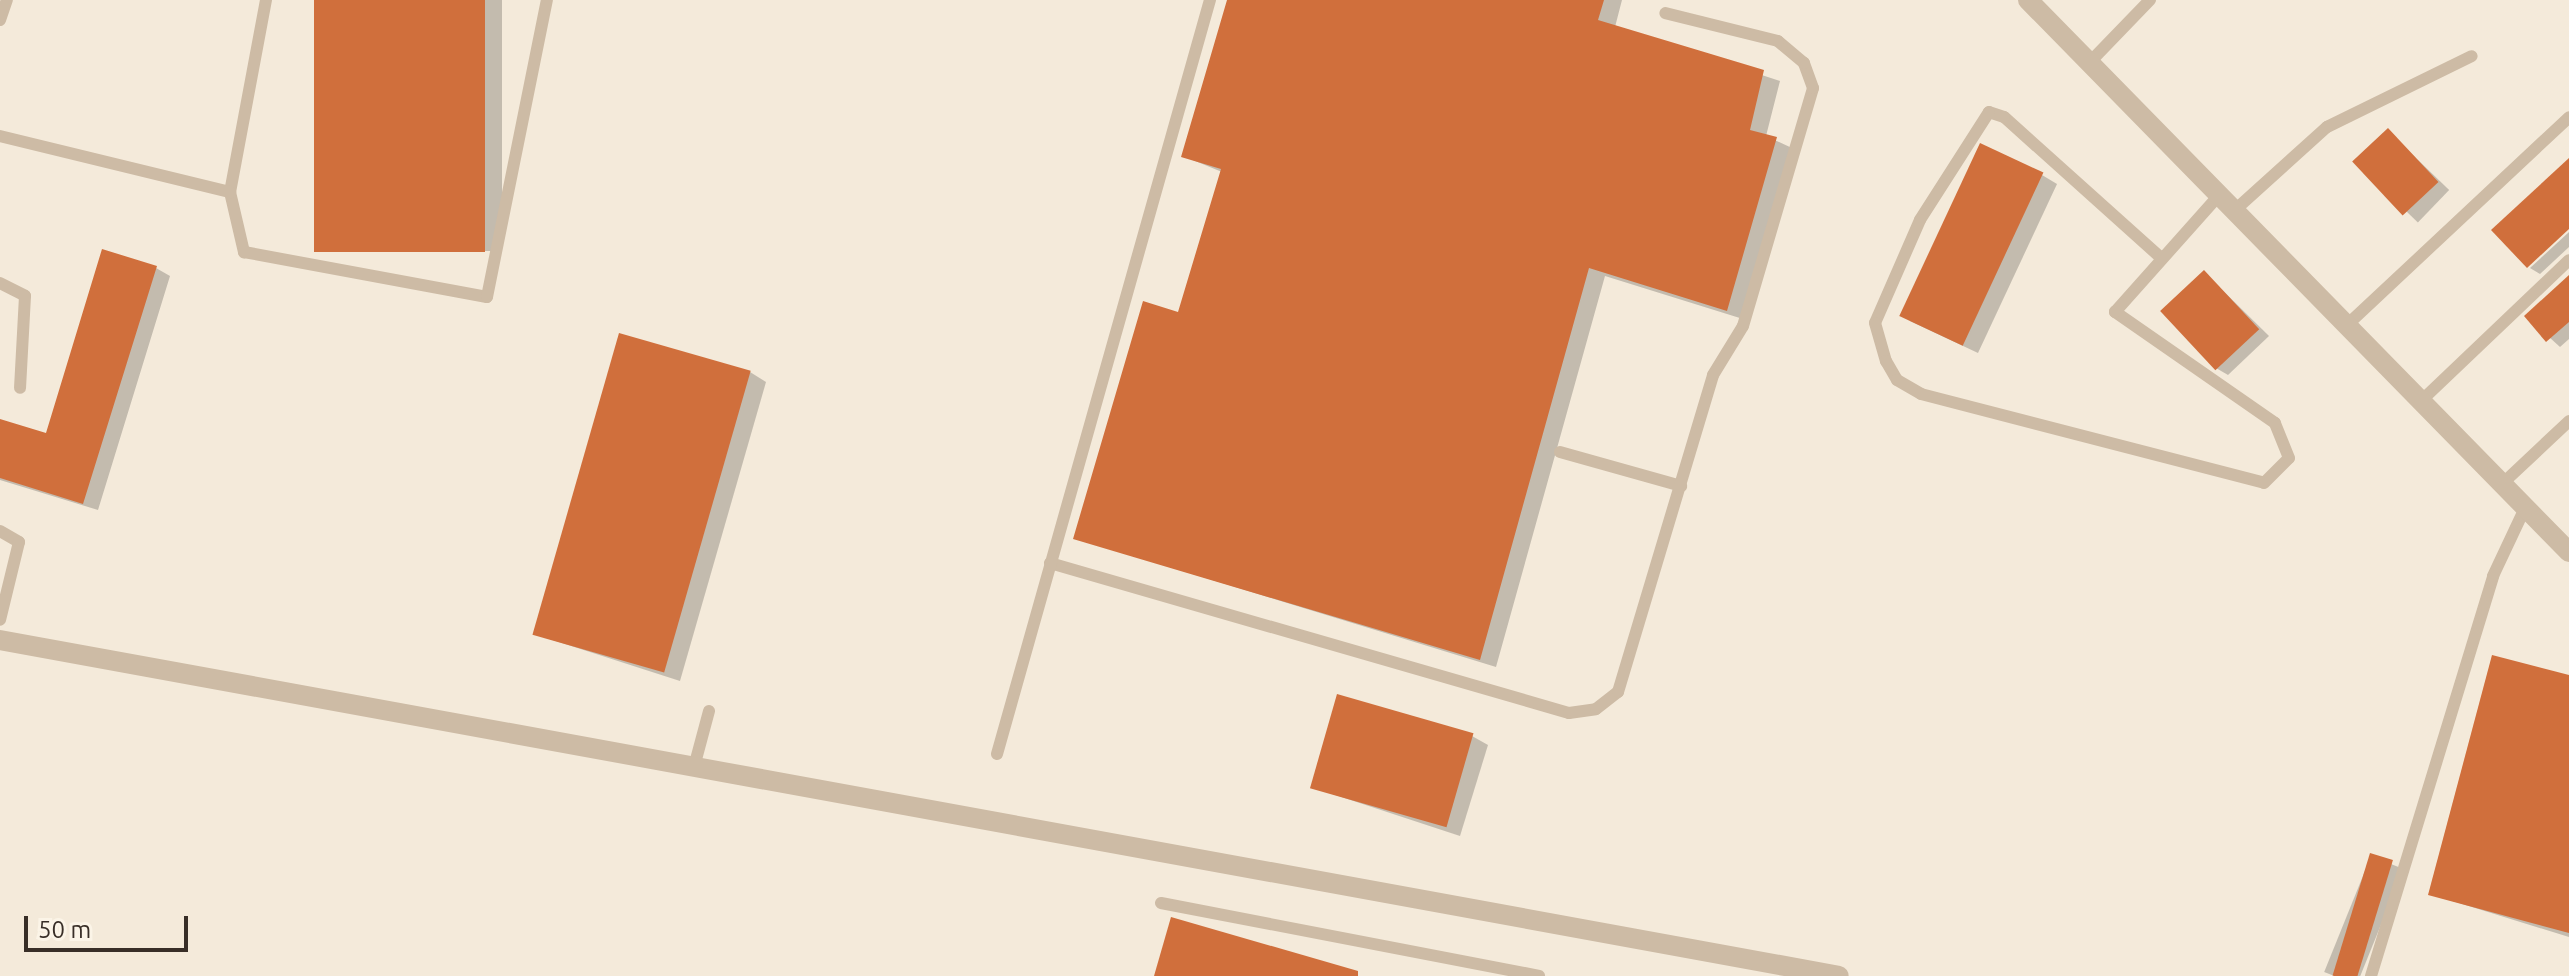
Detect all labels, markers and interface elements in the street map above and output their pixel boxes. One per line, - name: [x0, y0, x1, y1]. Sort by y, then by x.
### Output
- scale bar: [28, 900, 192, 950]
- text: 50 m: [38, 916, 91, 943]

